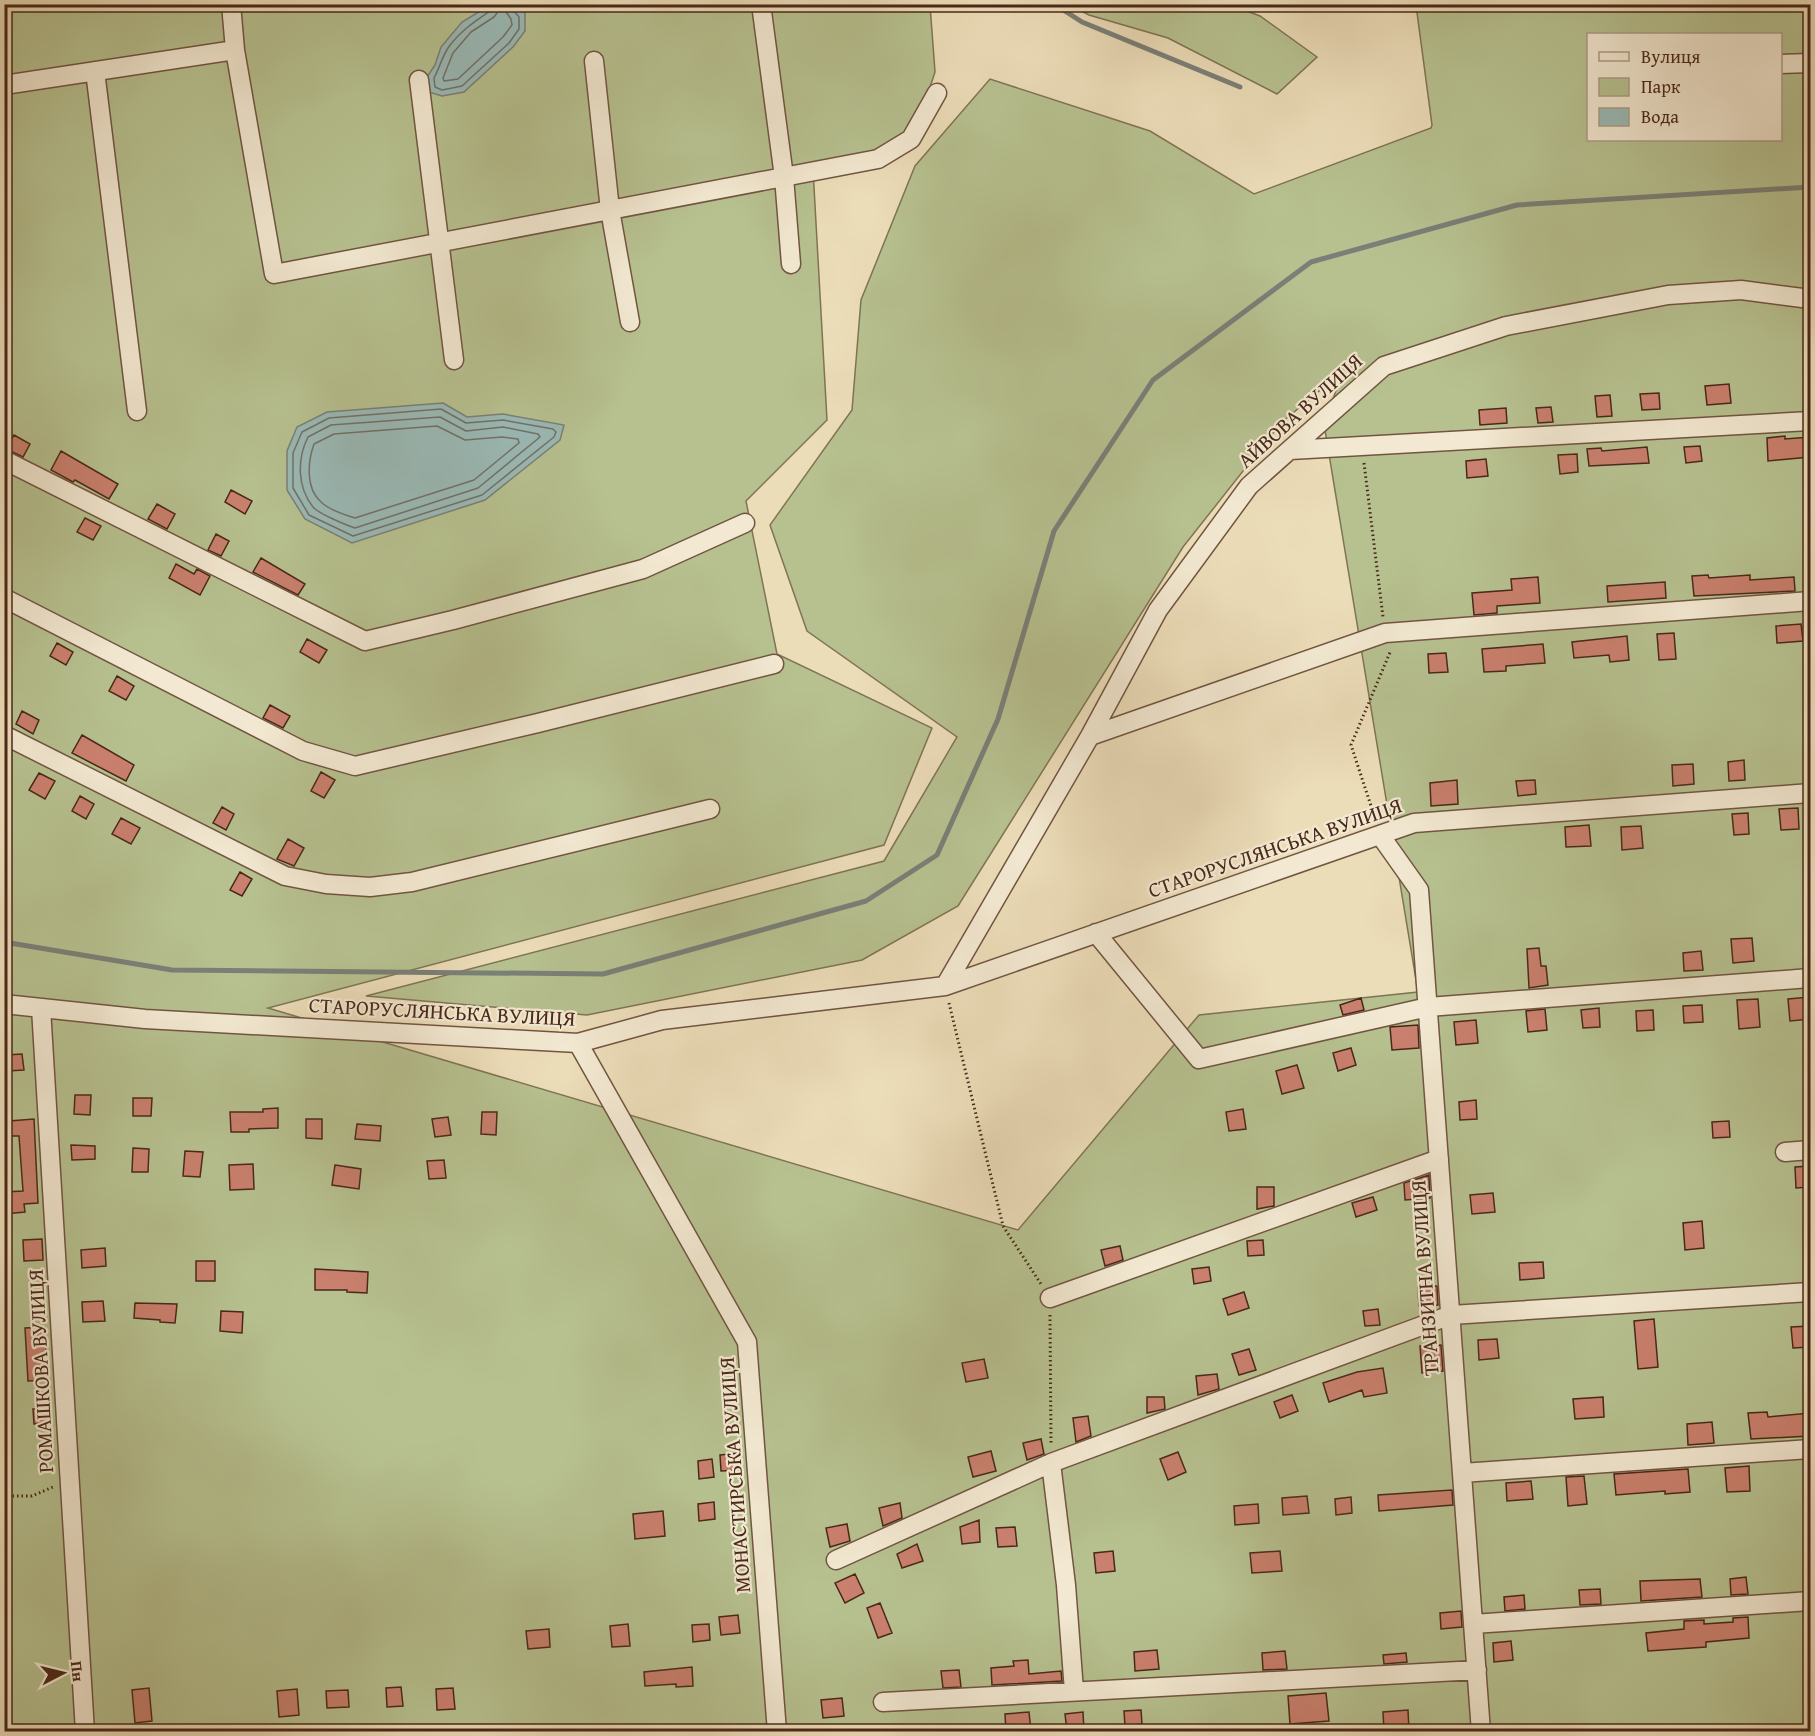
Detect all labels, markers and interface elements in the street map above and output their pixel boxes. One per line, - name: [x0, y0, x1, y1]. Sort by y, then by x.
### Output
- legend: [1587, 33, 1782, 141]
- text: Вулиця: [1641, 43, 1700, 70]
- text: Парк: [1641, 73, 1681, 100]
- text: Вода: [1641, 103, 1679, 130]
- street label: АЙВОВА ВУЛИЦЯ: [1230, 346, 1369, 475]
- street label: СТАРОРУСЛЯНСЬКА ВУЛИЦЯ: [1144, 789, 1406, 906]
- street label: СТАРОРУСЛЯНСЬКА ВУЛИЦЯ: [308, 989, 576, 1034]
- street label: ТРАНЗИТНА ВУЛИЦЯ: [1402, 1179, 1447, 1377]
- street label: РОМАШКОВА ВУЛИЦЯ: [20, 1268, 61, 1474]
- street label: МОНАСТИРСЬКА ВУЛИЦЯ: [711, 1356, 758, 1594]
- north arrow: [33, 1643, 93, 1703]
- text: Пн: [65, 1659, 91, 1683]

